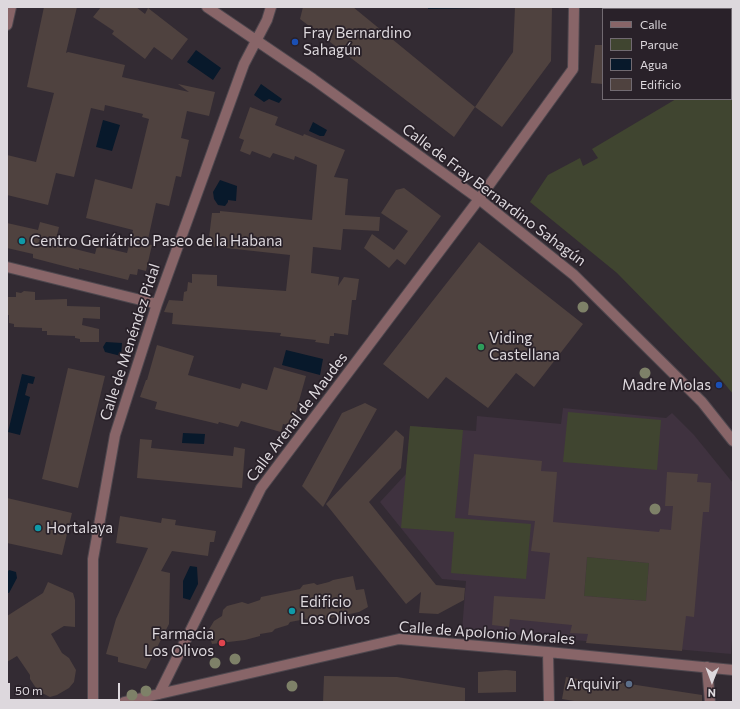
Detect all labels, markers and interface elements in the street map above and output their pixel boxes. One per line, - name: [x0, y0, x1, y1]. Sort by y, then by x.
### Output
- legend: [602, 8, 732, 100]
- text: Calle: [640, 17, 667, 31]
- place label: Fray Bernardino Sahagún: [303, 24, 411, 59]
- marker: Fray Bernardino Sahagún: [290, 37, 300, 47]
- text: Parque: [640, 37, 678, 51]
- text: Agua: [640, 57, 668, 71]
- text: Edificio: [640, 77, 681, 91]
- street label: Calle de Fray Bernardino Sahagún: [399, 120, 589, 270]
- place label: Centro Geriátrico Paseo de la Habana: [30, 232, 282, 250]
- marker: Centro Geriátrico Paseo de la Habana: [17, 236, 27, 246]
- street label: Calle de Menéndez Pidal: [96, 261, 164, 423]
- place label: Viding Castellana: [489, 329, 560, 364]
- marker: Viding Castellana: [476, 342, 486, 352]
- street label: Calle Arenal de Maudes: [243, 349, 351, 485]
- place label: Madre Molas: [622, 376, 711, 394]
- marker: Madre Molas: [714, 380, 724, 390]
- place label: Hortalaya: [46, 519, 113, 537]
- marker: Hortalaya: [33, 523, 43, 533]
- place label: Edificio Los Olivos: [300, 593, 370, 628]
- marker: Edificio Los Olivos: [287, 606, 297, 616]
- street label: Calle de Apolonio Morales: [398, 618, 576, 648]
- place label: Farmacia Los Olivos: [144, 625, 214, 660]
- marker: Farmacia Los Olivos: [217, 638, 227, 648]
- north arrow: [692, 661, 732, 701]
- scale bar: [10, 675, 122, 701]
- place label: Arquivir: [566, 675, 621, 693]
- marker: Arquivir: [624, 679, 634, 689]
- text: 50 m: [15, 683, 43, 697]
- text: N: [708, 687, 716, 700]

